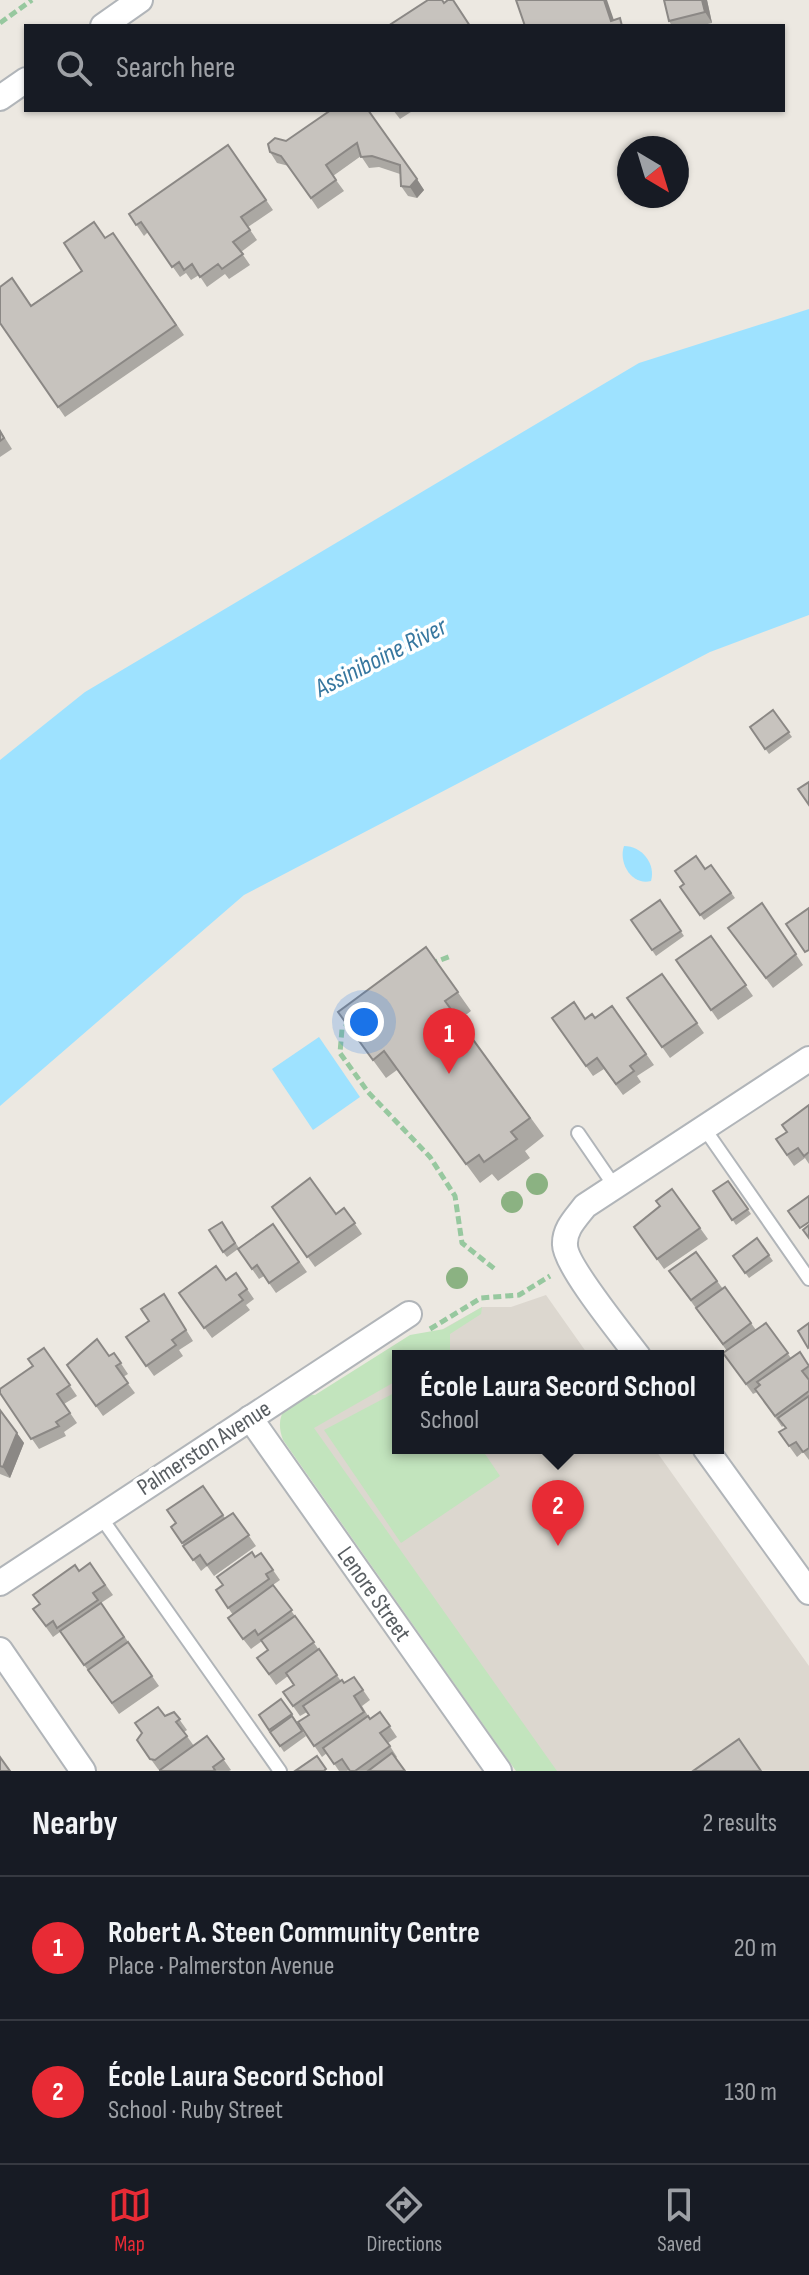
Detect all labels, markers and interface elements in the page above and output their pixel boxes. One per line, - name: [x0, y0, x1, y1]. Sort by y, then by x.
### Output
- search box: [24, 24, 785, 112]
- icon: search: [52, 46, 96, 90]
- text: Search here: [116, 50, 235, 86]
- north arrow: [617, 136, 689, 208]
- water label: Assiniboine River: [309, 611, 454, 705]
- your location: [344, 1002, 384, 1042]
- pin: 1: [423, 1008, 475, 1074]
- popup: [392, 1350, 724, 1454]
- text: École Laura Secord School: [420, 1369, 696, 1405]
- street label: Palmerston Avenue: [132, 1394, 276, 1502]
- text: School: [420, 1405, 479, 1436]
- pin: 2: [532, 1480, 584, 1546]
- street label: Lenore Street: [331, 1541, 417, 1647]
- text: Nearby: [32, 1803, 118, 1844]
- text: 2 results: [703, 1808, 777, 1839]
- text: Robert A. Steen Community Centre: [108, 1915, 480, 1951]
- text: 1: [53, 1933, 63, 1964]
- text: 20 m: [734, 1933, 777, 1964]
- text: Place · Palmerston Avenue: [108, 1951, 334, 1982]
- text: École Laura Secord School: [108, 2059, 384, 2095]
- text: 2: [52, 2077, 64, 2108]
- text: 130 m: [725, 2077, 777, 2108]
- text: School · Ruby Street: [108, 2095, 283, 2126]
- tab: Map: [108, 2183, 152, 2258]
- tab: Directions: [367, 2183, 442, 2258]
- tab: Saved: [657, 2183, 701, 2258]

